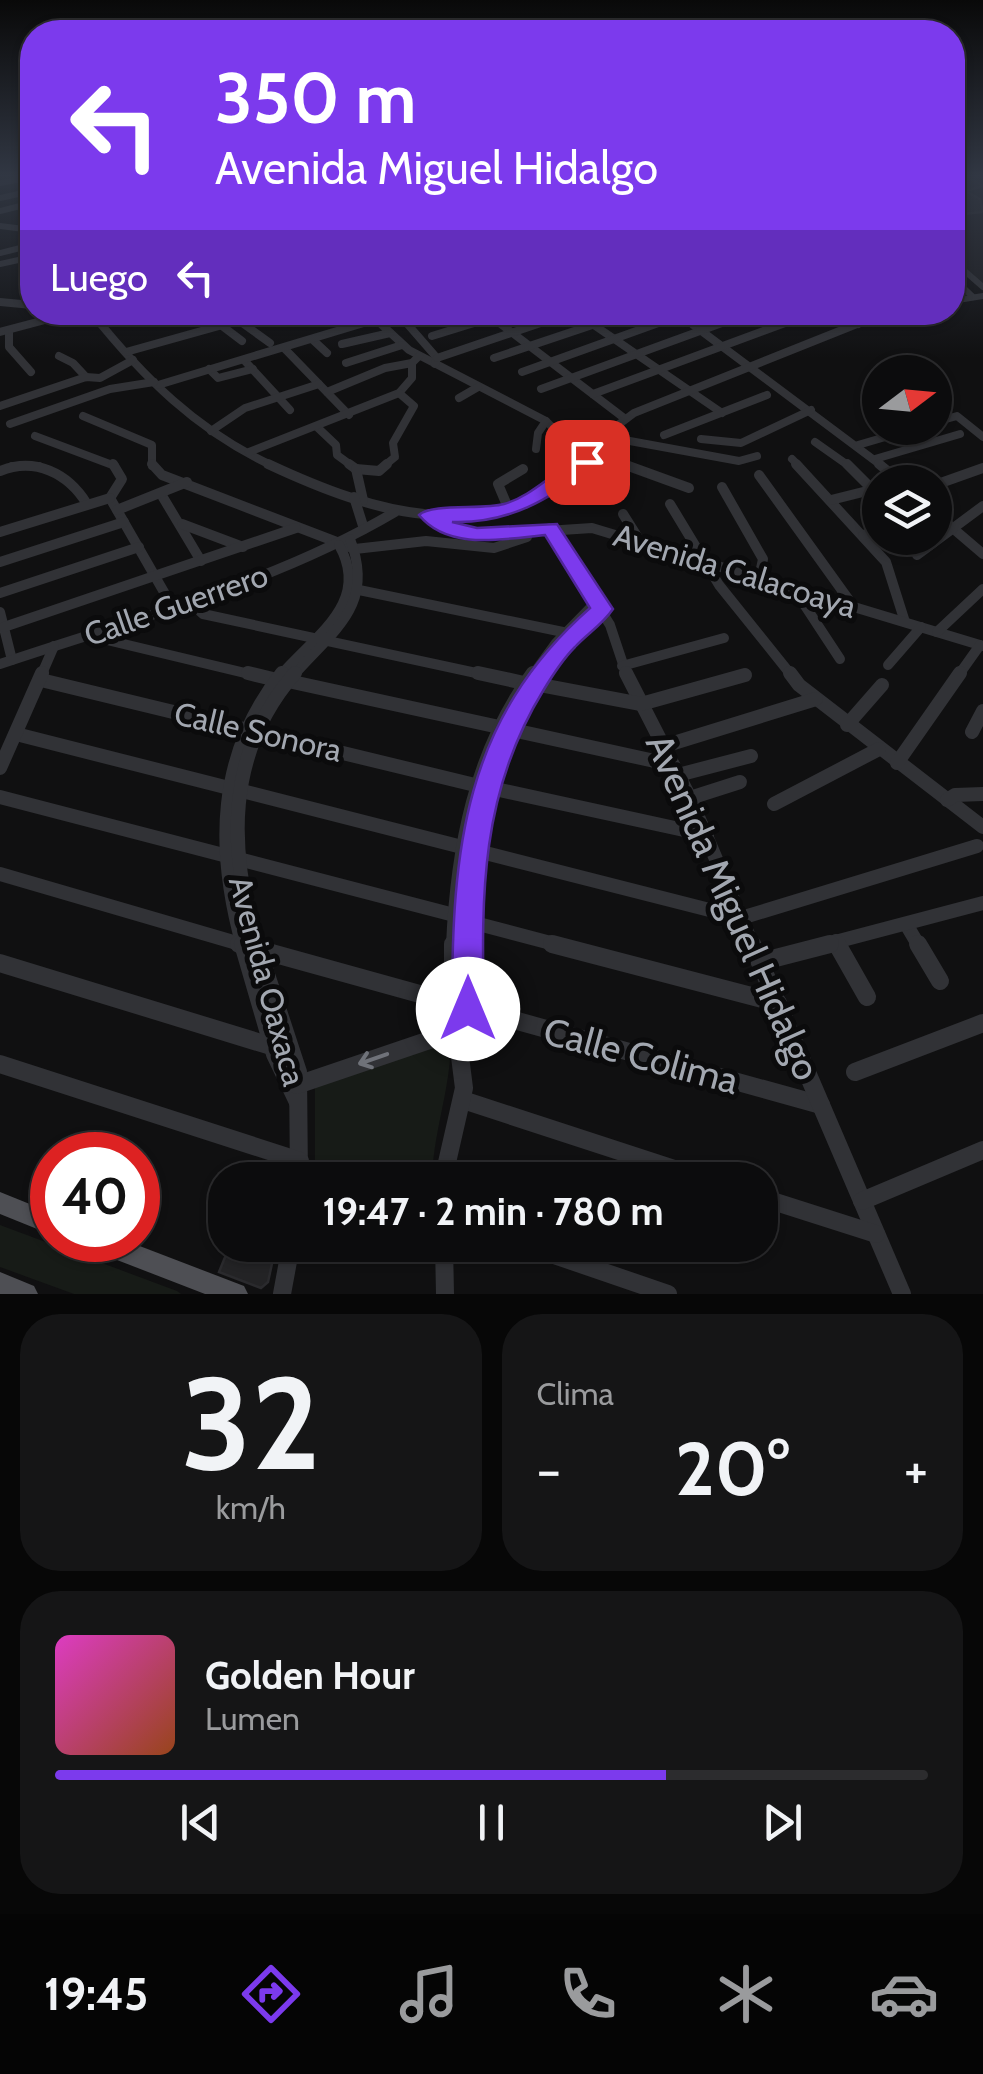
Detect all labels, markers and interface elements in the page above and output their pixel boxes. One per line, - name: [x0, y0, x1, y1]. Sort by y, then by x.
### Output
- text: 350 m: [215, 55, 416, 141]
- icon: left: [50, 60, 180, 190]
- text: Avenida Miguel Hidalgo: [215, 141, 658, 195]
- icon: left: [168, 250, 223, 305]
- text: Luego: [50, 254, 148, 301]
- north arrow: [862, 355, 952, 445]
- map controls: [862, 355, 952, 555]
- pin: [545, 420, 630, 505]
- icon: arrive: [560, 435, 615, 490]
- button: layers: [862, 465, 952, 555]
- street label: Avenida Calacoaya: [609, 515, 862, 626]
- street label: Calle Guerrero: [79, 555, 273, 654]
- street label: Calle Sonora: [171, 693, 346, 770]
- street label: Avenida Miguel Hidalgo: [636, 726, 831, 1087]
- street label: Avenida Oaxaca: [221, 872, 314, 1091]
- position arrow: [416, 957, 520, 1061]
- street label: Calle Colima: [539, 1007, 744, 1104]
- one-way arrow: [358, 1051, 390, 1069]
- speed limit sign: 40: [30, 1132, 160, 1262]
- text: 19:47 · 2 min · 780 m: [322, 1188, 664, 1235]
- text: 32: [181, 1344, 320, 1502]
- text: Clima: [537, 1374, 614, 1413]
- text: 20°: [675, 1423, 789, 1514]
- text: −: [537, 1436, 561, 1503]
- text: +: [904, 1436, 928, 1503]
- text: km/h: [216, 1488, 286, 1527]
- text: Golden Hour: [205, 1652, 415, 1699]
- text: Lumen: [205, 1699, 300, 1738]
- icon: previous: [173, 1795, 228, 1850]
- icon: pause: [464, 1795, 519, 1850]
- icon: next: [755, 1795, 810, 1850]
- icon: directions: [236, 1959, 306, 2029]
- icon: music: [394, 1959, 464, 2029]
- icon: phone: [553, 1959, 623, 2029]
- icon: climate: [711, 1959, 781, 2029]
- icon: car: [869, 1959, 939, 2029]
- text: 19:45: [44, 1967, 148, 2021]

